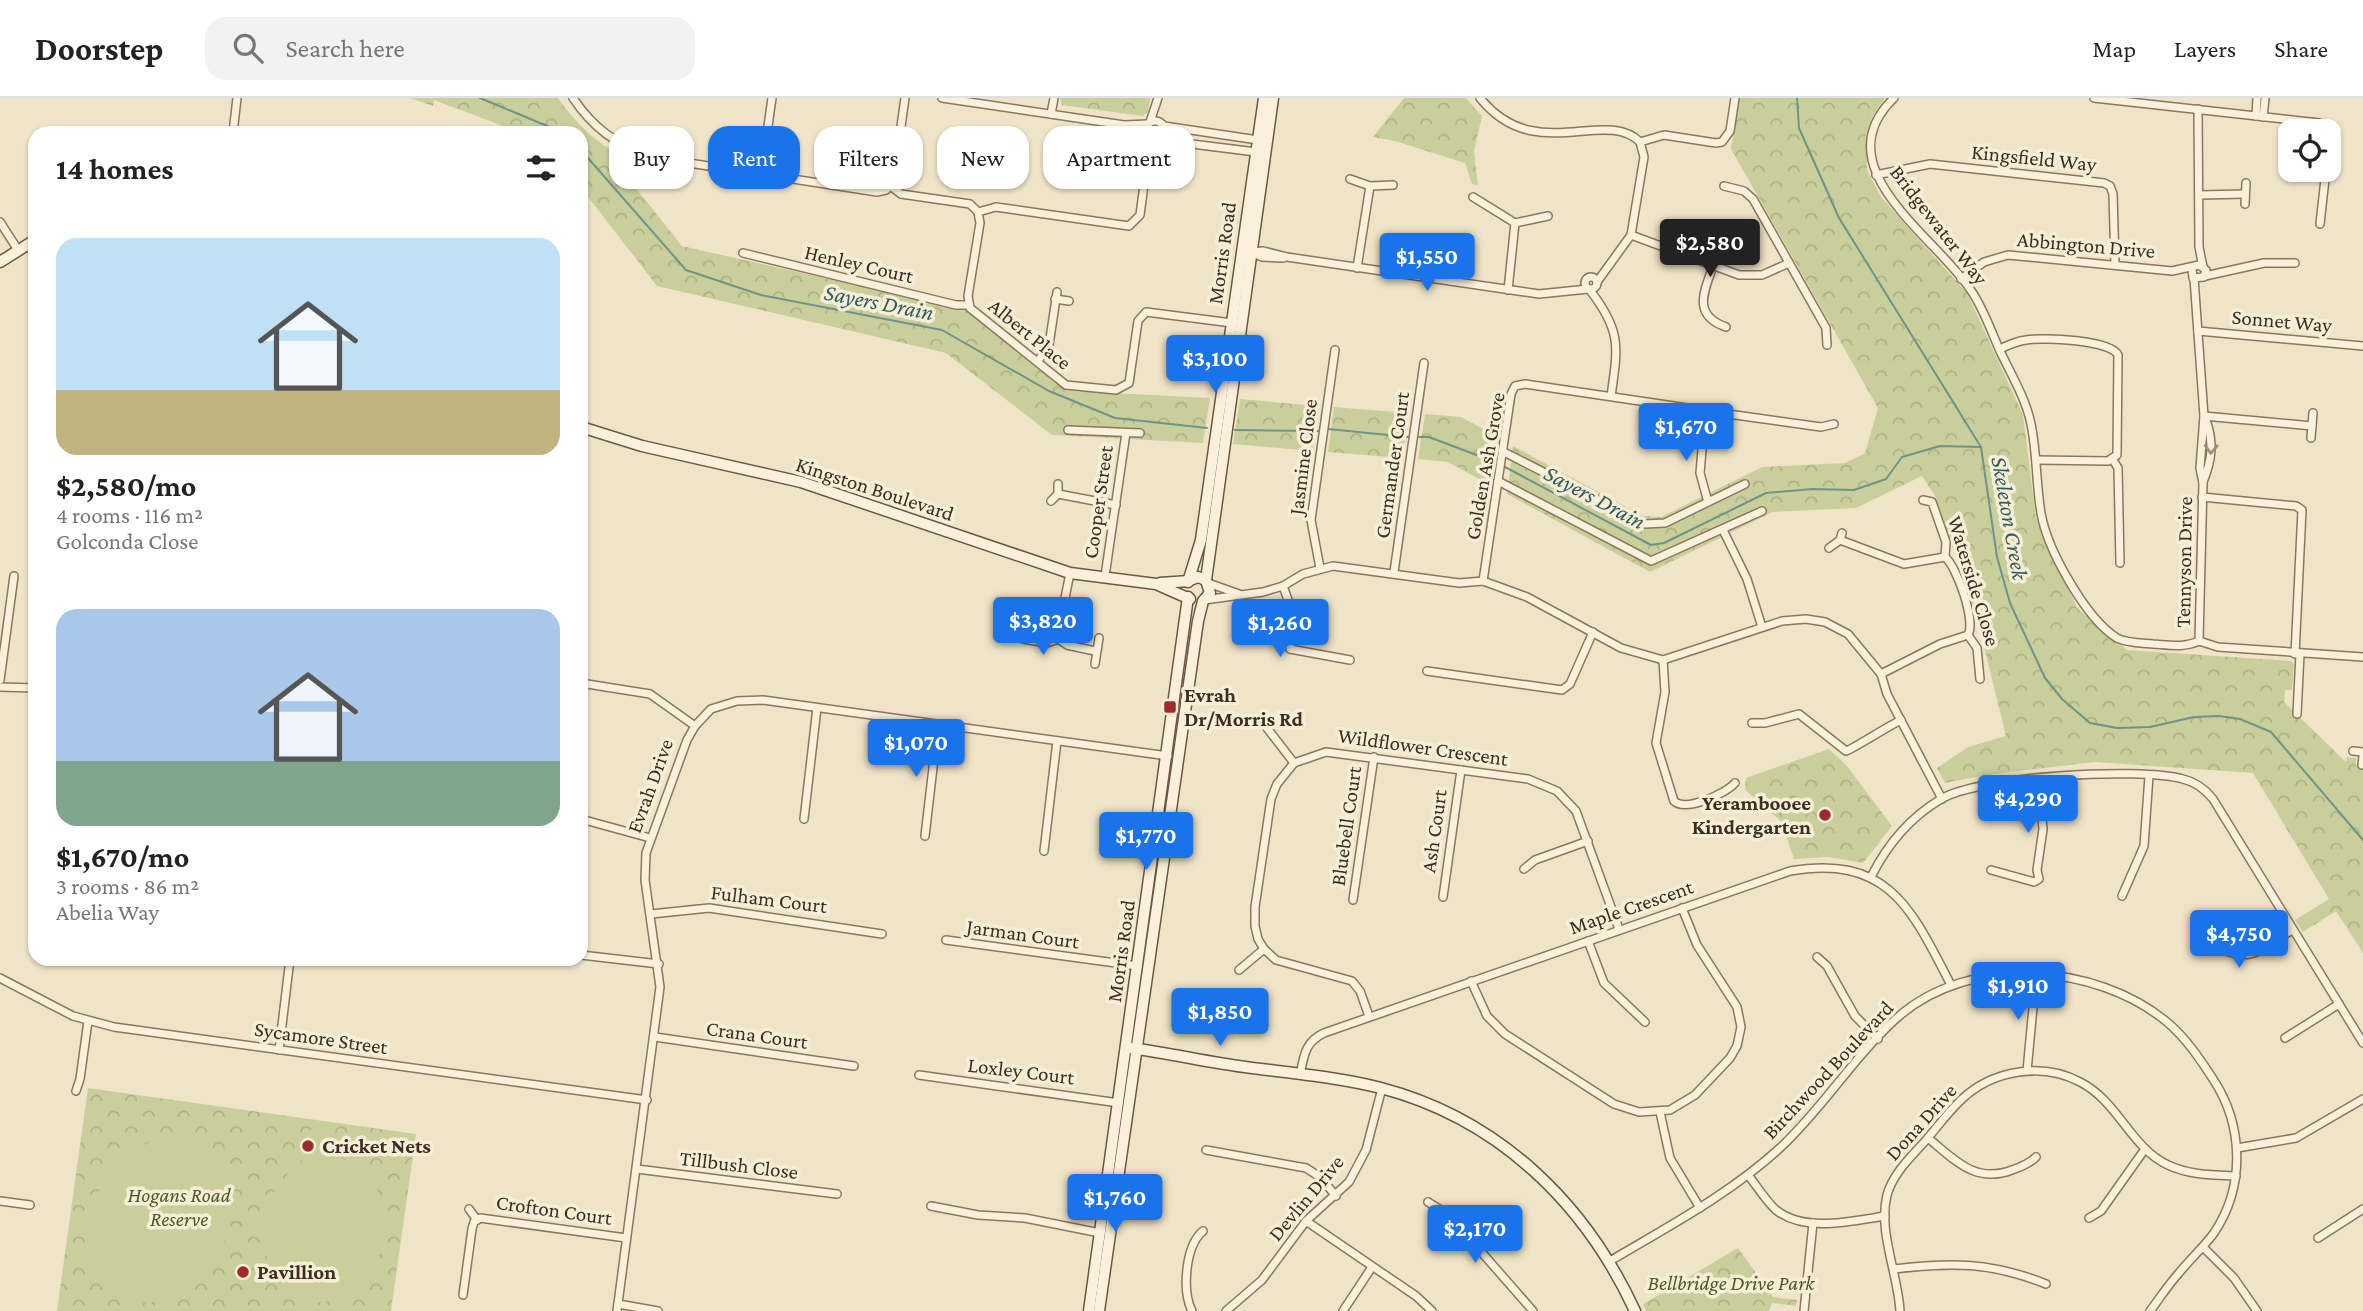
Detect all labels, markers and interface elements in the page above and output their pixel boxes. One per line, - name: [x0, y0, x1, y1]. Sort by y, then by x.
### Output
- search box: [205, 17, 695, 80]
- icon: search: [229, 29, 267, 67]
- text: Doorstep: [35, 30, 163, 67]
- text: Search here: [285, 34, 405, 63]
- text: Map: [2092, 35, 2136, 62]
- text: Layers: [2174, 35, 2236, 62]
- text: Share: [2274, 35, 2328, 62]
- map controls: [2278, 119, 2341, 182]
- button: locate: [2278, 119, 2341, 182]
- chip: Buy: [609, 126, 694, 189]
- chip: Rent: [708, 126, 800, 189]
- chip: Filters: [814, 126, 923, 189]
- chip: New: [937, 126, 1029, 189]
- chip: Apartment: [1043, 126, 1195, 189]
- street label: Kingsfield Way: [1970, 139, 2098, 177]
- icon: filters: [522, 149, 560, 187]
- text: 14 homes: [56, 152, 174, 185]
- street label: Bridgewater Way: [1885, 161, 1993, 290]
- street label: Morris Road: [1203, 200, 1241, 306]
- pin: $2,580: [1653, 220, 1767, 279]
- street label: Abbington Drive: [2016, 227, 2156, 263]
- text: $2,580: [1676, 229, 1744, 255]
- pin: $1,550: [1370, 234, 1484, 293]
- street label: Henley Court: [802, 240, 917, 288]
- text: $1,550: [1396, 243, 1458, 269]
- water label: Sayers Drain: [822, 279, 936, 325]
- icon: home: [245, 283, 371, 409]
- street label: Albert Place: [984, 293, 1076, 375]
- street label: Sonnet Way: [2231, 305, 2333, 337]
- pin: $3,100: [1158, 336, 1272, 395]
- text: $3,100: [1182, 345, 1248, 371]
- street label: Germander Court: [1370, 389, 1414, 540]
- street label: Golden Ash Grove: [1460, 390, 1510, 542]
- street label: Jasmine Close: [1284, 398, 1322, 518]
- pin: $1,670: [1629, 404, 1743, 463]
- text: $1,670: [1655, 413, 1717, 439]
- street label: Cooper Street: [1078, 443, 1118, 560]
- one-way arrow: [2203, 444, 2219, 455]
- street label: Kingston Boulevard: [793, 452, 957, 526]
- water label: Skeleton Creek: [1986, 454, 2034, 583]
- water label: Sayers Drain: [1540, 460, 1650, 534]
- text: $2,580/mo: [56, 469, 196, 502]
- street label: Tennyson Drive: [2171, 496, 2197, 628]
- text: 4 rooms · 116 m²: [56, 502, 203, 528]
- street label: Waterside Close: [1943, 513, 2005, 649]
- text: Golconda Close: [56, 528, 198, 554]
- pin: $3,820: [986, 598, 1100, 657]
- pin: $1,260: [1223, 600, 1337, 659]
- text: $3,820: [1009, 607, 1077, 633]
- text: $1,260: [1248, 609, 1312, 635]
- icon: home: [245, 654, 371, 780]
- place label: Evrah Dr/Morris Rd: [1184, 683, 1304, 731]
- marker: Evrah Dr/Morris Rd: [1162, 699, 1178, 715]
- pin: $1,070: [859, 720, 973, 779]
- street label: Wildflower Crescent: [1336, 723, 1511, 771]
- text: $1,070: [884, 729, 948, 755]
- street label: Evrah Drive: [622, 736, 678, 836]
- street label: Bluebell Court: [1326, 764, 1366, 887]
- pin: $4,290: [1971, 776, 2085, 835]
- text: $4,290: [1994, 785, 2062, 811]
- street label: Ash Court: [1416, 787, 1452, 874]
- place label: Yerambooee Kindergarten: [1692, 791, 1811, 839]
- marker: Yerambooee Kindergarten: [1817, 807, 1833, 823]
- pin: $1,770: [1089, 812, 1203, 872]
- text: $1,770: [1115, 822, 1177, 848]
- text: $1,670/mo: [56, 840, 189, 873]
- text: 3 rooms · 86 m²: [56, 873, 199, 899]
- street label: Maple Crescent: [1566, 874, 1697, 939]
- street label: Fulham Court: [710, 880, 829, 918]
- street label: Morris Road: [1102, 898, 1140, 1004]
- text: Abelia Way: [56, 899, 159, 925]
- pin: $4,750: [2182, 910, 2296, 970]
- street label: Jarman Court: [963, 914, 1082, 954]
- text: $4,750: [2206, 920, 2272, 946]
- pin: $1,910: [1961, 962, 2075, 1022]
- text: $1,910: [1987, 972, 2049, 998]
- pin: $1,850: [1163, 988, 1277, 1048]
- street label: Birchwood Boulevard: [1758, 996, 1898, 1144]
- text: $1,850: [1188, 998, 1253, 1024]
- street label: Crana Court: [705, 1016, 810, 1054]
- street label: Sycamore Street: [253, 1017, 390, 1059]
- street label: Loxley Court: [966, 1053, 1077, 1090]
- street label: Dona Drive: [1880, 1079, 1962, 1165]
- place label: Cricket Nets: [322, 1134, 431, 1158]
- marker: Cricket Nets: [300, 1138, 316, 1154]
- street label: Tillbush Close: [678, 1146, 800, 1184]
- street label: Devlin Drive: [1263, 1150, 1349, 1246]
- pin: $1,760: [1058, 1174, 1172, 1234]
- park label: Hogans Road Reserve: [127, 1183, 232, 1231]
- text: $1,760: [1083, 1184, 1147, 1210]
- street label: Crofton Court: [495, 1190, 615, 1230]
- pin: $2,170: [1418, 1206, 1532, 1265]
- text: $2,170: [1443, 1215, 1507, 1241]
- place label: Pavillion: [257, 1260, 336, 1284]
- marker: Pavillion: [235, 1264, 251, 1280]
- park label: Bellbridge Drive Park: [1648, 1271, 1815, 1295]

